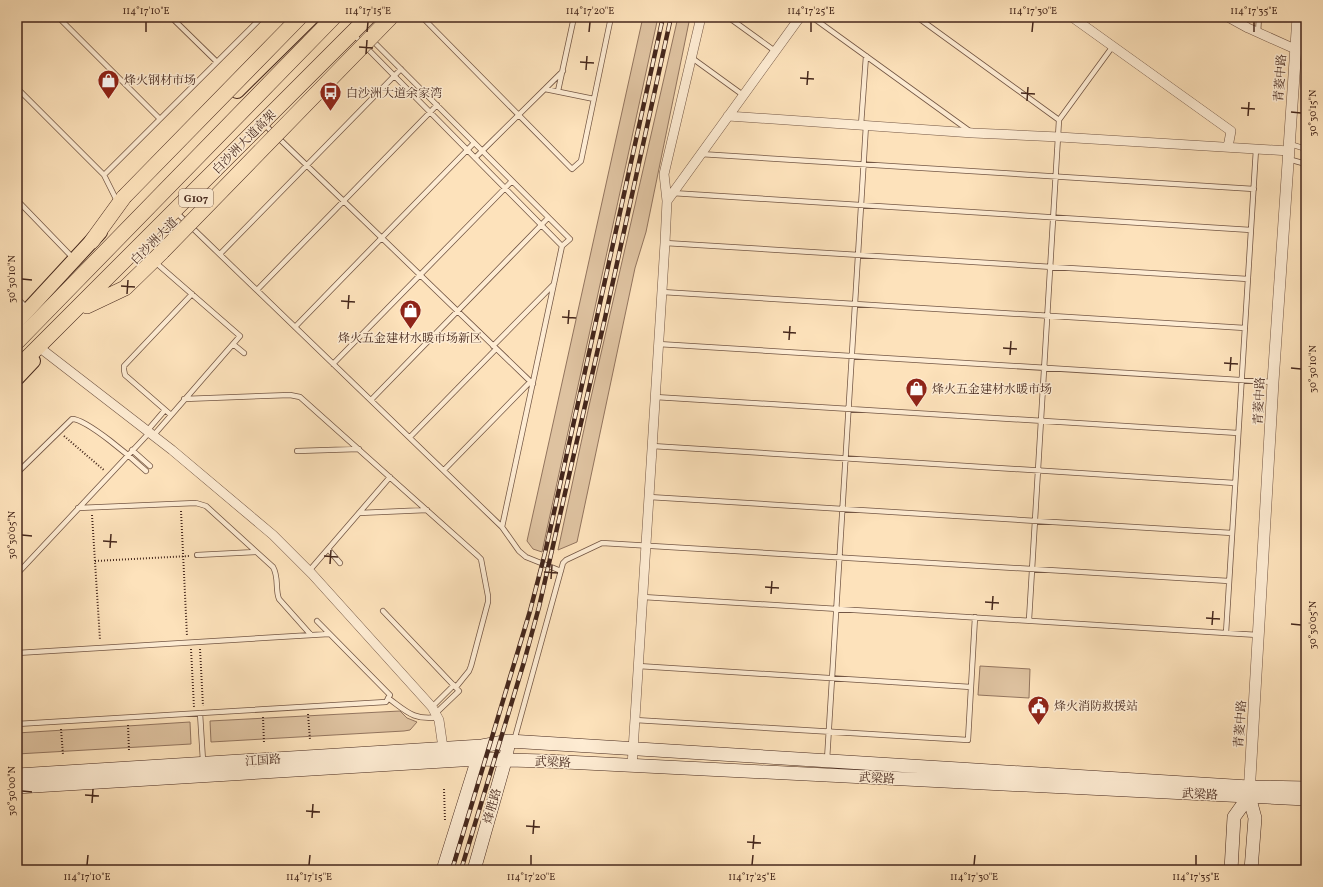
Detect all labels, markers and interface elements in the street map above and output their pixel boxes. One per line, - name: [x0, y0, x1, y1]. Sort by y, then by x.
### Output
- text: 114°17'10"E: [122, 4, 170, 18]
- text: 114°17'15"E: [345, 4, 391, 18]
- text: 114°17'20"E: [566, 4, 614, 18]
- text: 114°17'25"E: [787, 4, 835, 18]
- text: 114°17'30"E: [1009, 4, 1057, 18]
- text: 114°17'35"E: [1230, 4, 1278, 18]
- street label: 青菱中路: [1271, 54, 1291, 103]
- shop icon: 烽火钢材市场: [96, 67, 122, 100]
- place label: 烽火钢材市场: [124, 73, 196, 89]
- bus stop icon: 白沙洲大道余家湾: [317, 80, 343, 113]
- place label: 白沙洲大道余家湾: [346, 86, 442, 102]
- text: 30°30'15"N: [1306, 89, 1320, 136]
- street label: 白沙洲大道高架: [209, 107, 280, 178]
- road number: G107: [179, 189, 213, 207]
- street label: 白沙洲大道: [128, 215, 182, 269]
- text: 30°30'10"N: [5, 255, 19, 303]
- shop icon: 烽火五金建材水暖市场新区: [397, 298, 423, 331]
- place label: 烽火五金建材水暖市场新区: [338, 331, 482, 347]
- text: 30°30'10"N: [1306, 345, 1320, 393]
- shop icon: 烽火五金建材水暖市场: [903, 376, 929, 409]
- street label: 青菱中路: [1251, 377, 1269, 425]
- place label: 烽火五金建材水暖市场: [932, 382, 1052, 398]
- text: 30°30'05"N: [5, 510, 19, 559]
- text: 30°30'05"N: [1306, 600, 1320, 649]
- public building icon: 烽火消防救援站: [1025, 693, 1051, 726]
- place label: 烽火消防救援站: [1054, 699, 1138, 715]
- street label: 青菱中路: [1231, 700, 1251, 749]
- street label: 江国路: [245, 752, 282, 770]
- street label: 武梁路: [535, 754, 571, 772]
- text: 30°30'00"N: [5, 765, 19, 816]
- street label: 武梁路: [859, 770, 895, 788]
- street label: 武梁路: [1182, 786, 1218, 804]
- street label: 烽胜路: [480, 787, 506, 826]
- text: 114°17'10"E: [63, 870, 111, 884]
- text: 114°17'15"E: [286, 870, 332, 884]
- text: 114°17'20"E: [507, 870, 555, 884]
- text: 114°17'25"E: [728, 870, 776, 884]
- text: 114°17'30"E: [950, 870, 998, 884]
- text: 114°17'35"E: [1172, 870, 1220, 884]

